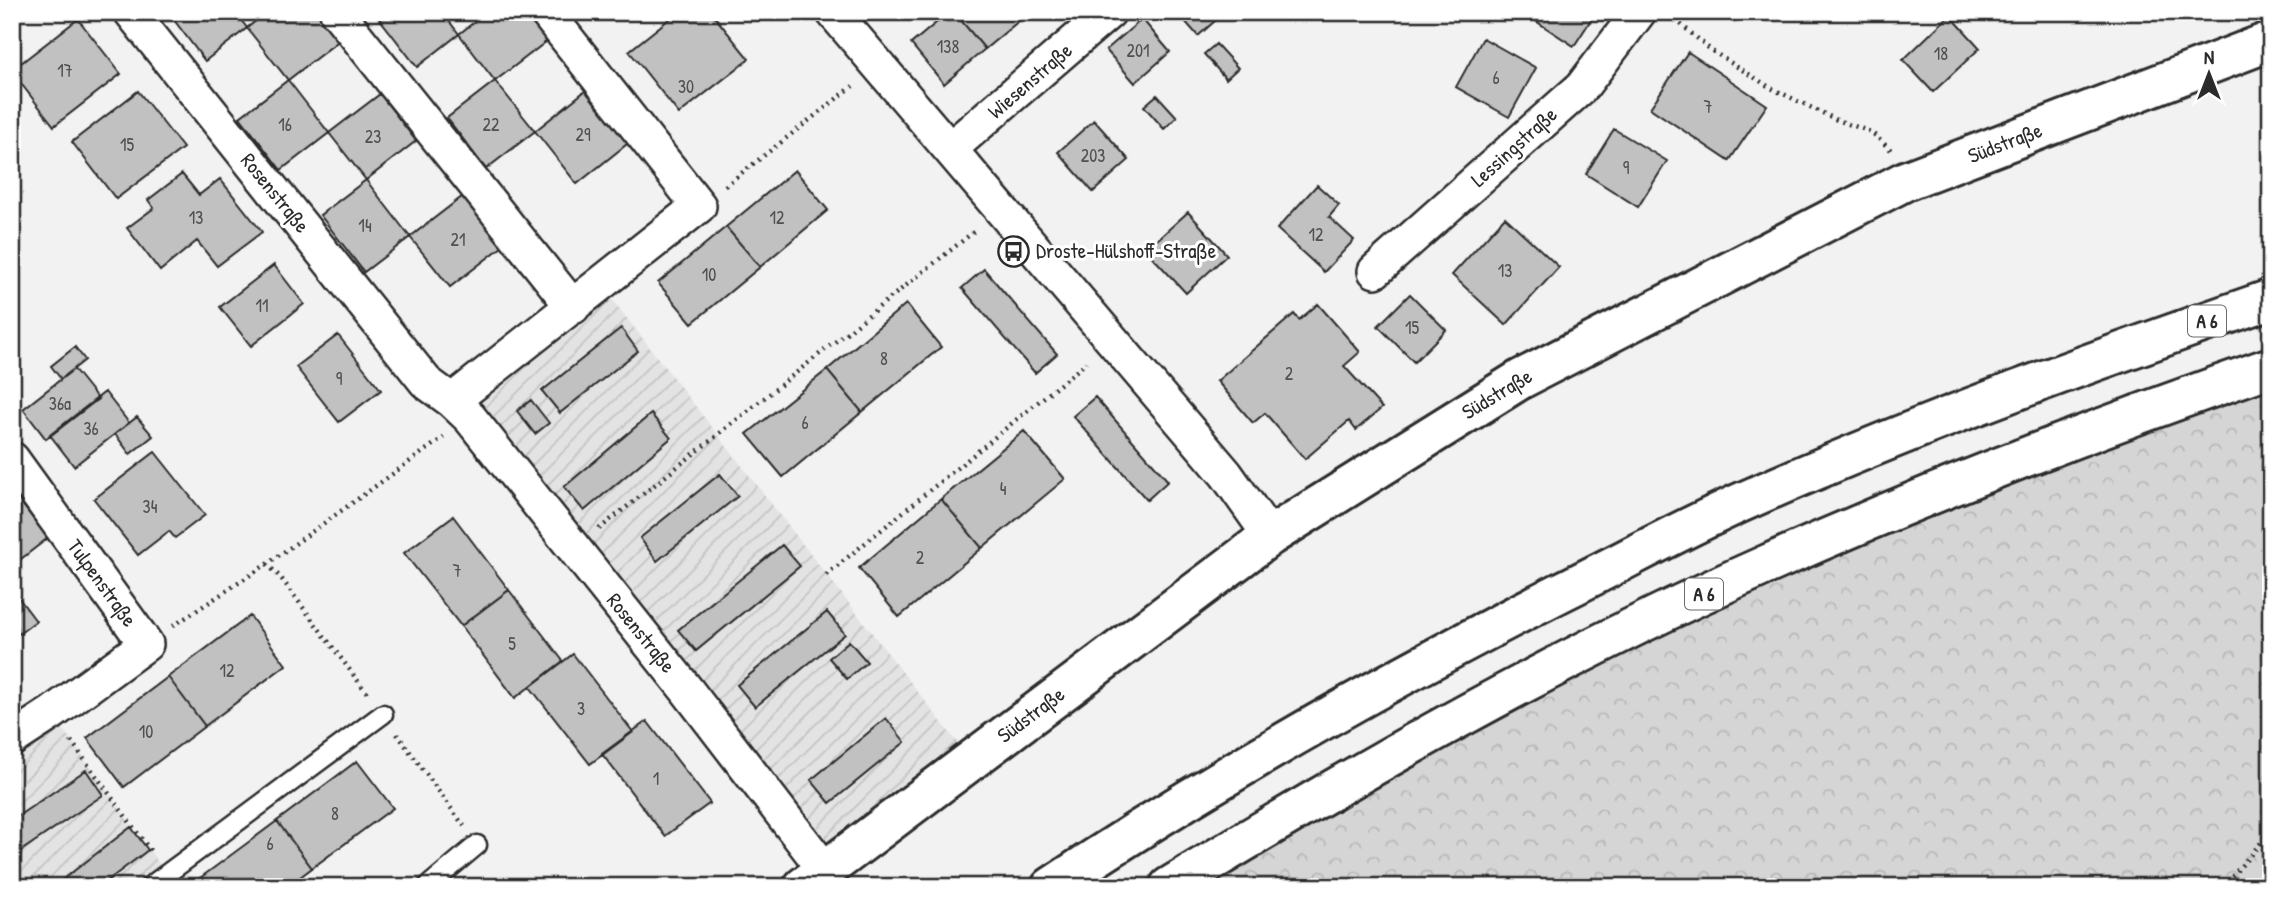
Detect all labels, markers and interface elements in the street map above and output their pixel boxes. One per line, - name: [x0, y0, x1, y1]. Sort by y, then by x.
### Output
- house number: 138: [937, 34, 959, 59]
- street label: Wiesenstraße: [981, 36, 1078, 125]
- house number: 201: [1126, 38, 1150, 63]
- north arrow: [2174, 38, 2244, 108]
- house number: 18: [1934, 41, 1948, 66]
- text: N: [2204, 44, 2214, 70]
- house number: 17: [57, 58, 73, 83]
- house number: 6: [1492, 65, 1500, 90]
- house number: 30: [678, 74, 694, 99]
- house number: 7: [1704, 94, 1713, 119]
- street label: Lessingstraße: [1464, 100, 1563, 193]
- house number: 16: [278, 112, 292, 137]
- house number: 22: [483, 112, 500, 137]
- street label: Südstraße: [1964, 115, 2046, 170]
- house number: 29: [575, 122, 591, 147]
- house number: 23: [365, 124, 381, 149]
- house number: 15: [120, 132, 134, 157]
- house number: 203: [1081, 143, 1105, 168]
- street label: Rosenstraße: [234, 147, 317, 239]
- house number: 9: [1623, 155, 1630, 180]
- house number: 13: [189, 205, 203, 230]
- house number: 12: [770, 205, 785, 230]
- house number: 14: [358, 213, 372, 238]
- house number: 12: [1309, 222, 1324, 247]
- house number: 21: [451, 227, 465, 252]
- bus stop icon: Droste-Hülshoff-Straße: [996, 234, 1030, 268]
- place label: Droste-Hülshoff-Straße: [1036, 236, 1216, 265]
- house number: 13: [1498, 258, 1512, 283]
- house number: 10: [702, 262, 716, 287]
- house number: 11: [255, 293, 269, 318]
- road number: A 6: [2188, 306, 2226, 336]
- house number: 15: [1405, 315, 1419, 340]
- house number: 8: [880, 346, 888, 371]
- house number: 2: [1285, 361, 1294, 386]
- street label: Südstraße: [1456, 361, 1537, 426]
- house number: 9: [336, 366, 343, 391]
- house number: 36a: [49, 391, 71, 416]
- house number: 6: [801, 410, 809, 435]
- house number: 36: [83, 416, 99, 441]
- house number: 4: [1000, 476, 1007, 501]
- house number: 34: [143, 494, 158, 519]
- street label: Tulpenstraße: [61, 533, 144, 632]
- house number: 2: [916, 545, 925, 570]
- house number: 7: [453, 558, 462, 583]
- road number: A 6: [1685, 579, 1723, 610]
- street label: Rosenstraße: [600, 587, 683, 679]
- house number: 5: [508, 631, 516, 656]
- house number: 12: [220, 658, 235, 683]
- street label: Südstraße: [991, 680, 1070, 749]
- house number: 3: [577, 696, 585, 721]
- house number: 10: [139, 719, 153, 744]
- house number: 1: [653, 766, 659, 791]
- house number: 8: [331, 801, 339, 826]
- house number: 6: [266, 831, 274, 856]

